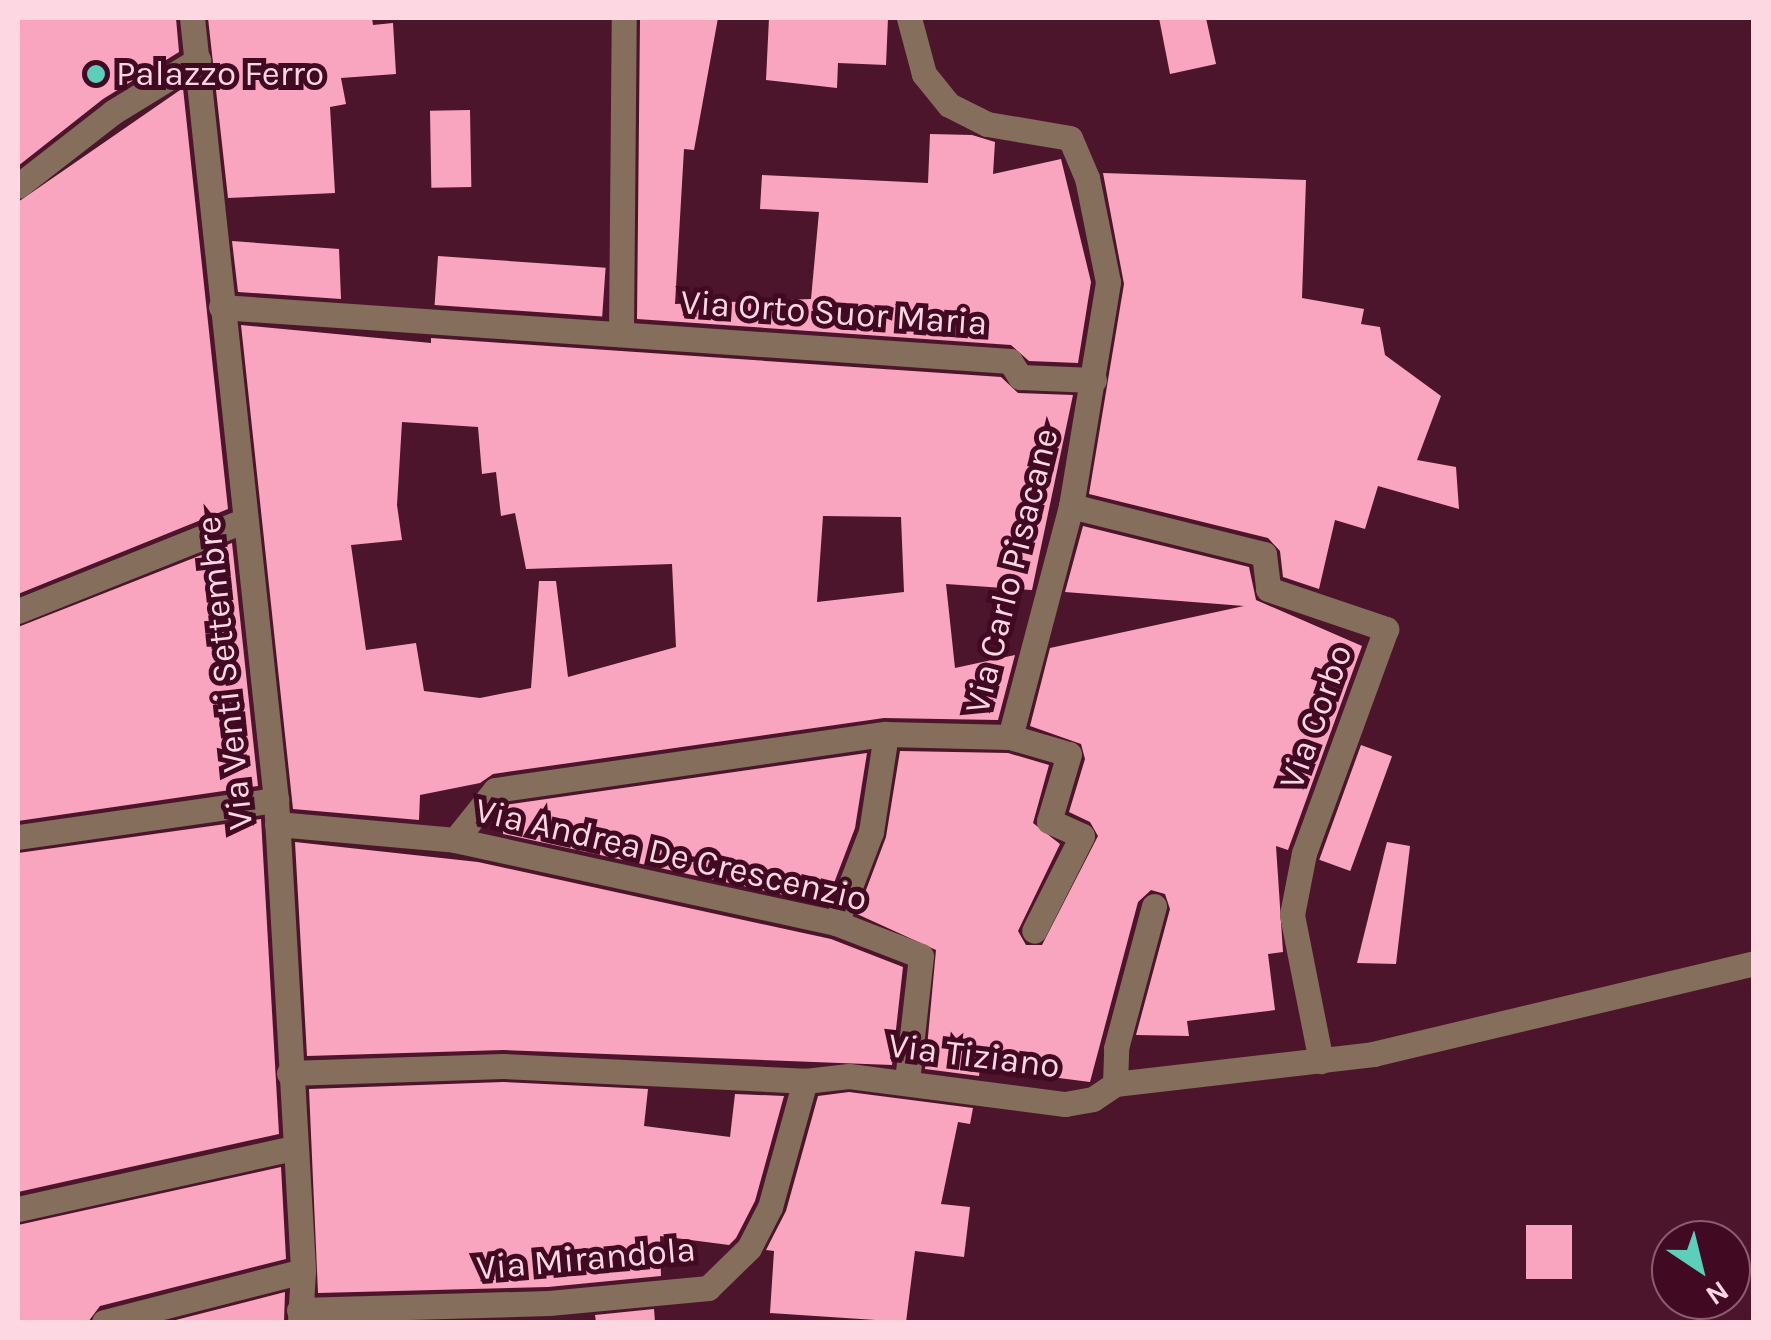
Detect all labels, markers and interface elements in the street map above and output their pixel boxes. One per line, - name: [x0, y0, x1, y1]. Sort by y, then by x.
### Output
- place label: Palazzo Ferro: [116, 53, 324, 95]
- marker: Palazzo Ferro: [85, 63, 107, 85]
- street label: Via Orto Suor Maria: [679, 281, 989, 345]
- street label: Via Carlo Pisacane: [956, 424, 1068, 718]
- street label: Via Venti Settembre: [188, 514, 262, 832]
- street label: Via Corbo: [1270, 639, 1362, 795]
- street label: Via Andrea De Crescenzio: [471, 789, 871, 921]
- street label: Via Tiziano: [886, 1025, 1062, 1087]
- north arrow: [1651, 1220, 1751, 1320]
- street label: Via Mirandola: [475, 1229, 697, 1289]
- text: N: [1700, 1274, 1735, 1313]

